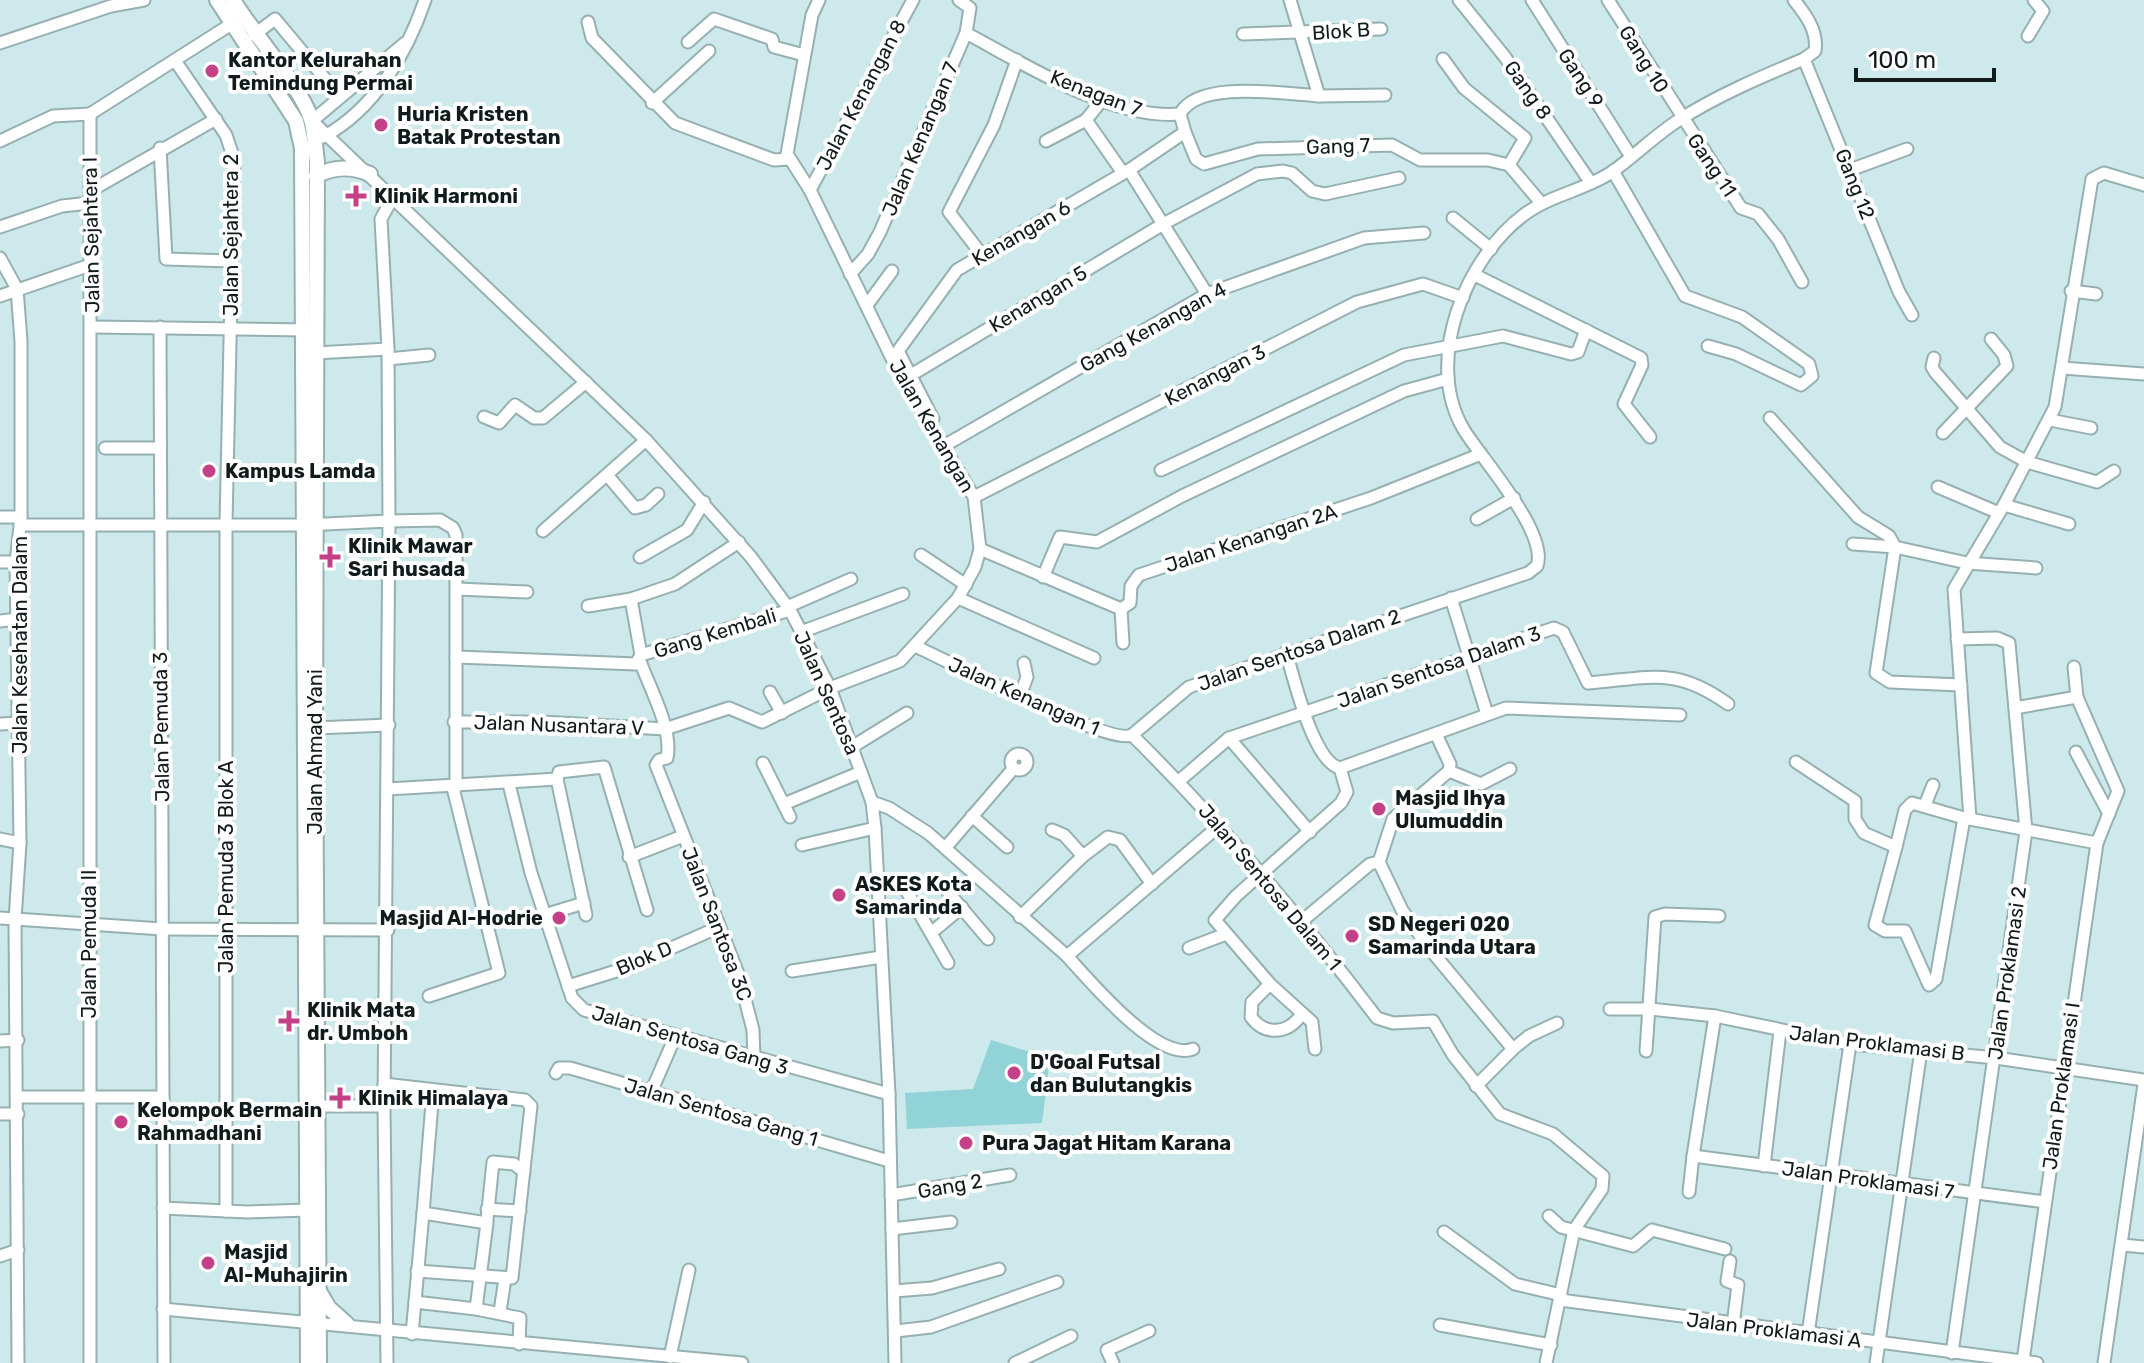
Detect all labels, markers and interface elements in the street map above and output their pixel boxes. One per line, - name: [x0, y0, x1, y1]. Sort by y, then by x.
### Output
- street label: Jalan Kenangan 8: [811, 16, 911, 174]
- street label: Blok B: [1311, 17, 1371, 45]
- street label: Gang 10: [1614, 21, 1674, 97]
- scale bar: [1856, 32, 1994, 82]
- street label: Gang 9: [1553, 44, 1609, 112]
- text: 100 m: [1868, 46, 1936, 74]
- place label: Kantor Kelurahan Temindung Permai: [228, 48, 413, 95]
- street label: Gang 8: [1499, 56, 1557, 124]
- street label: Jalan Kenangan 7: [877, 58, 963, 220]
- marker: Kantor Kelurahan Temindung Permai: [203, 62, 221, 80]
- street label: Kenagan 7: [1047, 65, 1145, 121]
- place label: Huria Kristen Batak Protestan: [397, 102, 561, 149]
- marker: Huria Kristen Batak Protestan: [372, 116, 390, 134]
- street label: Gang 11: [1682, 129, 1742, 201]
- street label: Gang 7: [1306, 133, 1370, 159]
- street label: Gang 12: [1830, 145, 1880, 223]
- street label: Jalan Sejahtera 2: [219, 154, 243, 316]
- street label: Jalan Sejahtera I: [78, 157, 104, 313]
- place label: Klinik Harmoni: [374, 184, 518, 208]
- marker: Klinik Harmoni: [345, 185, 367, 207]
- street label: Kenangan 6: [967, 195, 1075, 271]
- street label: Kenangan 5: [985, 260, 1091, 338]
- street label: Gang Kenangan 4: [1075, 277, 1231, 377]
- street label: Kenangan 3: [1161, 339, 1269, 411]
- street label: Jalan Kenangan: [884, 355, 980, 497]
- place label: Kampus Lamda: [225, 459, 375, 483]
- marker: Kampus Lamda: [200, 462, 218, 480]
- street label: Jalan Kenangan 2A: [1162, 499, 1340, 577]
- place label: Klinik Mawar Sari husada: [348, 534, 473, 581]
- street label: Jalan Kesehatan Dalam: [8, 536, 32, 754]
- marker: Klinik Mawar Sari husada: [319, 546, 341, 568]
- street label: Gang Kembali: [651, 603, 779, 663]
- street label: Jalan Sentosa Dalam 2: [1195, 604, 1403, 696]
- street label: Jalan Sentosa Dalam 3: [1334, 621, 1544, 713]
- street label: Jalan Sentosa: [789, 627, 865, 759]
- street label: Jalan Pemuda 3: [148, 652, 174, 802]
- street label: Jalan Kenangan 1: [945, 652, 1103, 740]
- street label: Jalan Ahmad Yani: [303, 669, 327, 835]
- street label: Jalan Nusantara V: [473, 710, 645, 740]
- street label: Jalan Pemuda 3 Blok A: [214, 761, 238, 973]
- place label: Masjid Ihya Ulumuddin: [1395, 786, 1505, 833]
- street label: Jalan Sentosa Dalam 1: [1193, 799, 1347, 975]
- marker: Masjid Ihya Ulumuddin: [1370, 800, 1388, 818]
- street label: Jalan Santosa 3C: [677, 844, 757, 1004]
- street label: Jalan Pemuda II: [77, 869, 101, 1019]
- place label: ASKES Kota Samarinda: [855, 872, 972, 919]
- street label: Jalan Proklamasi 2: [1983, 885, 2031, 1061]
- marker: ASKES Kota Samarinda: [830, 886, 848, 904]
- place label: Masjid Al-Hodrie: [379, 906, 543, 930]
- marker: Masjid Al-Hodrie: [550, 909, 568, 927]
- place label: SD Negeri 020 Samarinda Utara: [1368, 912, 1536, 959]
- marker: SD Negeri 020 Samarinda Utara: [1343, 927, 1361, 945]
- street label: Blok D: [612, 936, 676, 980]
- place label: Klinik Mata dr. Umboh: [307, 998, 416, 1045]
- street label: Jalan Sentosa Gang 3: [589, 1000, 791, 1080]
- street label: Jalan Proklamasi I: [2037, 1001, 2085, 1171]
- marker: Klinik Mata dr. Umboh: [278, 1010, 300, 1032]
- street label: Jalan Proklamasi B: [1788, 1020, 1966, 1066]
- place label: D'Goal Futsal dan Bulutangkis: [1030, 1050, 1192, 1097]
- marker: D'Goal Futsal dan Bulutangkis: [1005, 1064, 1023, 1082]
- street label: Jalan Sentosa Gang 1: [622, 1073, 820, 1151]
- place label: Klinik Himalaya: [358, 1086, 508, 1110]
- marker: Klinik Himalaya: [329, 1087, 351, 1109]
- place label: Kelompok Bermain Rahmadhani: [137, 1098, 322, 1145]
- marker: Kelompok Bermain Rahmadhani: [112, 1113, 130, 1131]
- place label: Pura Jagat Hitam Karana: [982, 1131, 1231, 1155]
- marker: Pura Jagat Hitam Karana: [957, 1134, 975, 1152]
- street label: Jalan Proklamasi 7: [1780, 1156, 1956, 1204]
- street label: Gang 2: [916, 1169, 984, 1203]
- place label: Masjid Al-Muhajirin: [224, 1240, 348, 1287]
- marker: Masjid Al-Muhajirin: [199, 1254, 217, 1272]
- street label: Jalan Proklamasi A: [1685, 1307, 1863, 1353]

